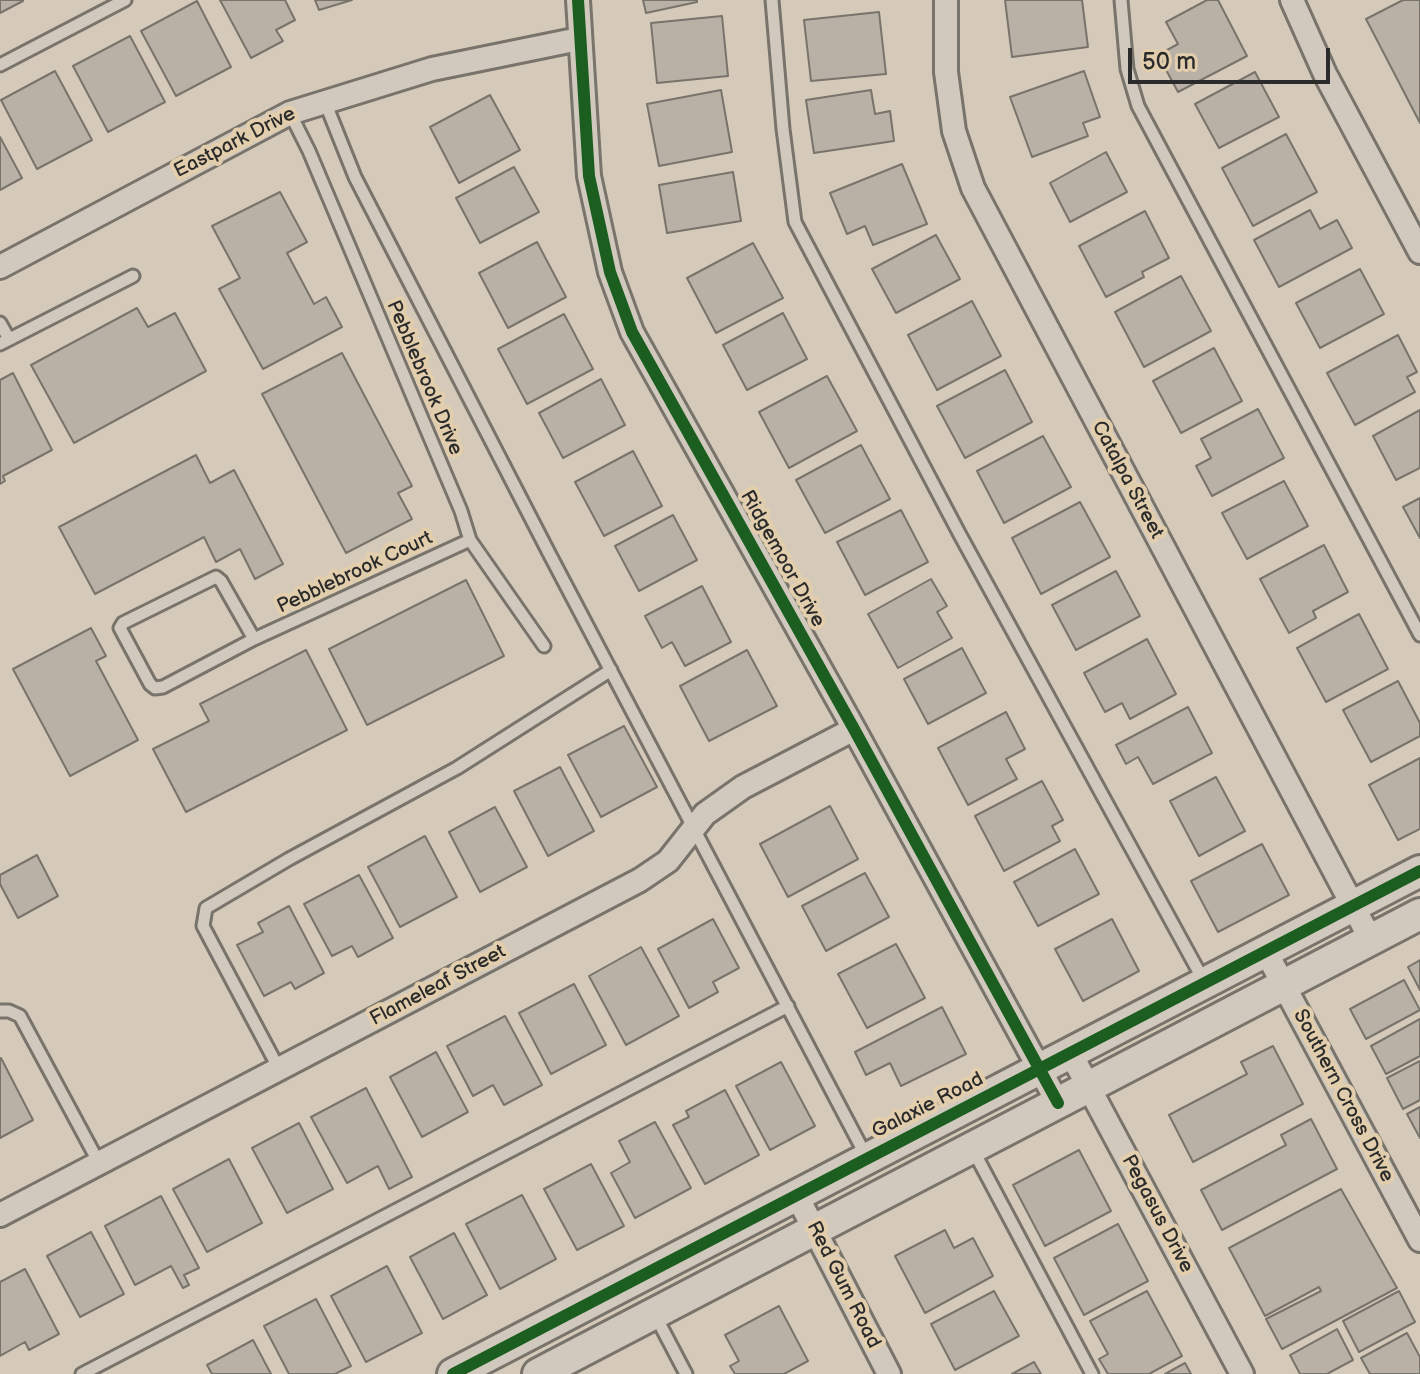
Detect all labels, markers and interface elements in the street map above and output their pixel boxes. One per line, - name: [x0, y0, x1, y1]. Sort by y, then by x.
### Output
- scale bar: [1132, 32, 1334, 82]
- text: 50 m: [1142, 47, 1196, 76]
- street label: Eastpark Drive: [170, 102, 300, 184]
- street label: Pebblebrook Drive: [381, 297, 467, 459]
- street label: Catalpa Street: [1086, 417, 1168, 543]
- street label: Ridgemoor Drive: [734, 486, 830, 632]
- street label: Pebblebrook Court: [274, 527, 436, 619]
- street label: Flameleaf Street: [366, 940, 510, 1032]
- street label: Southern Cross Drive: [1287, 1006, 1399, 1186]
- street label: Galaxie Road: [868, 1068, 988, 1144]
- street label: Pegasus Drive: [1116, 1151, 1198, 1277]
- street label: Red Gum Road: [801, 1217, 885, 1353]

